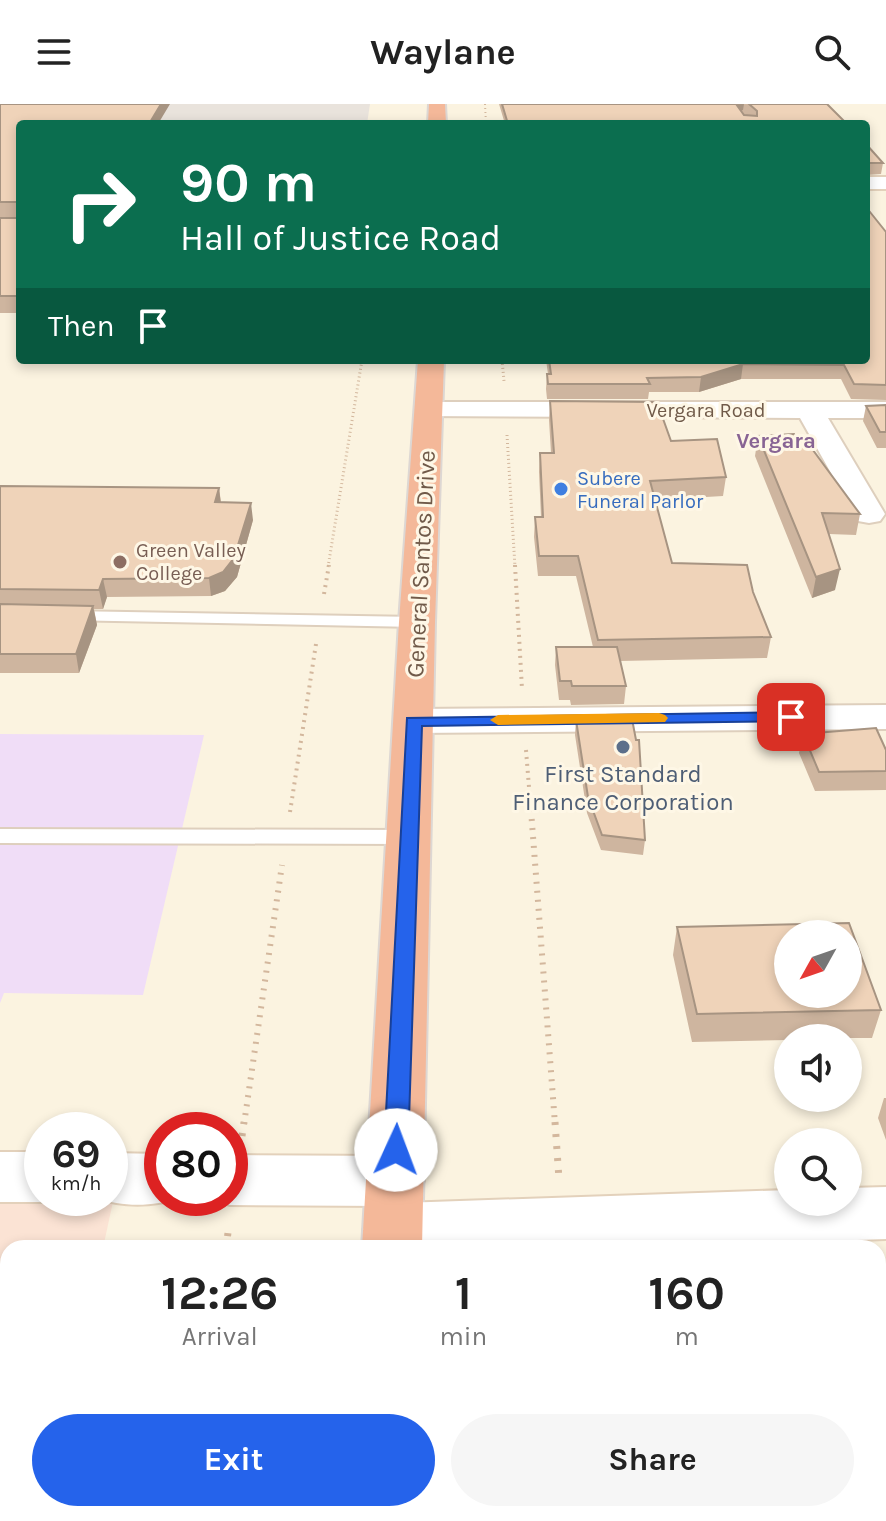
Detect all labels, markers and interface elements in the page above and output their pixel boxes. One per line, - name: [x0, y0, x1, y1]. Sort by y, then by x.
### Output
- icon: menu: [32, 30, 76, 74]
- icon: search: [810, 30, 854, 74]
- text: Waylane: [370, 31, 516, 73]
- text: 90 m: [180, 150, 317, 215]
- icon: right: [48, 152, 152, 256]
- text: Hall of Justice Road: [180, 217, 501, 259]
- icon: arrive: [131, 304, 175, 348]
- text: Then: [48, 308, 115, 344]
- street label: Vergara Road: [646, 399, 766, 422]
- district label: Vergara: [736, 428, 816, 454]
- street label: General Santos Drive: [401, 450, 441, 678]
- place label: Subere Funeral Parlor: [577, 467, 704, 513]
- marker: Subere Funeral Parlor: [552, 480, 570, 498]
- place label: Green Valley College: [136, 539, 246, 585]
- marker: Green Valley College: [111, 553, 129, 571]
- pin: [757, 683, 825, 751]
- icon: arrive: [769, 695, 813, 739]
- marker: First Standard Finance Corporation: [614, 738, 632, 756]
- place label: First Standard Finance Corporation: [512, 760, 734, 816]
- north arrow: [774, 920, 862, 1008]
- map controls: [774, 920, 862, 1216]
- button: sound: [774, 1024, 862, 1112]
- position arrow: [354, 1108, 438, 1192]
- speed limit sign: 80: [144, 1112, 248, 1216]
- button: search: [774, 1128, 862, 1216]
- text: 69: [52, 1130, 100, 1177]
- text: km/h: [51, 1172, 101, 1195]
- text: 12:26: [161, 1265, 278, 1321]
- text: 1: [455, 1265, 472, 1321]
- text: 160: [648, 1265, 725, 1321]
- text: Arrival: [182, 1321, 258, 1352]
- text: min: [439, 1321, 487, 1352]
- text: m: [674, 1321, 699, 1352]
- button: Exit: [32, 1414, 435, 1506]
- button: Share: [451, 1414, 854, 1506]

